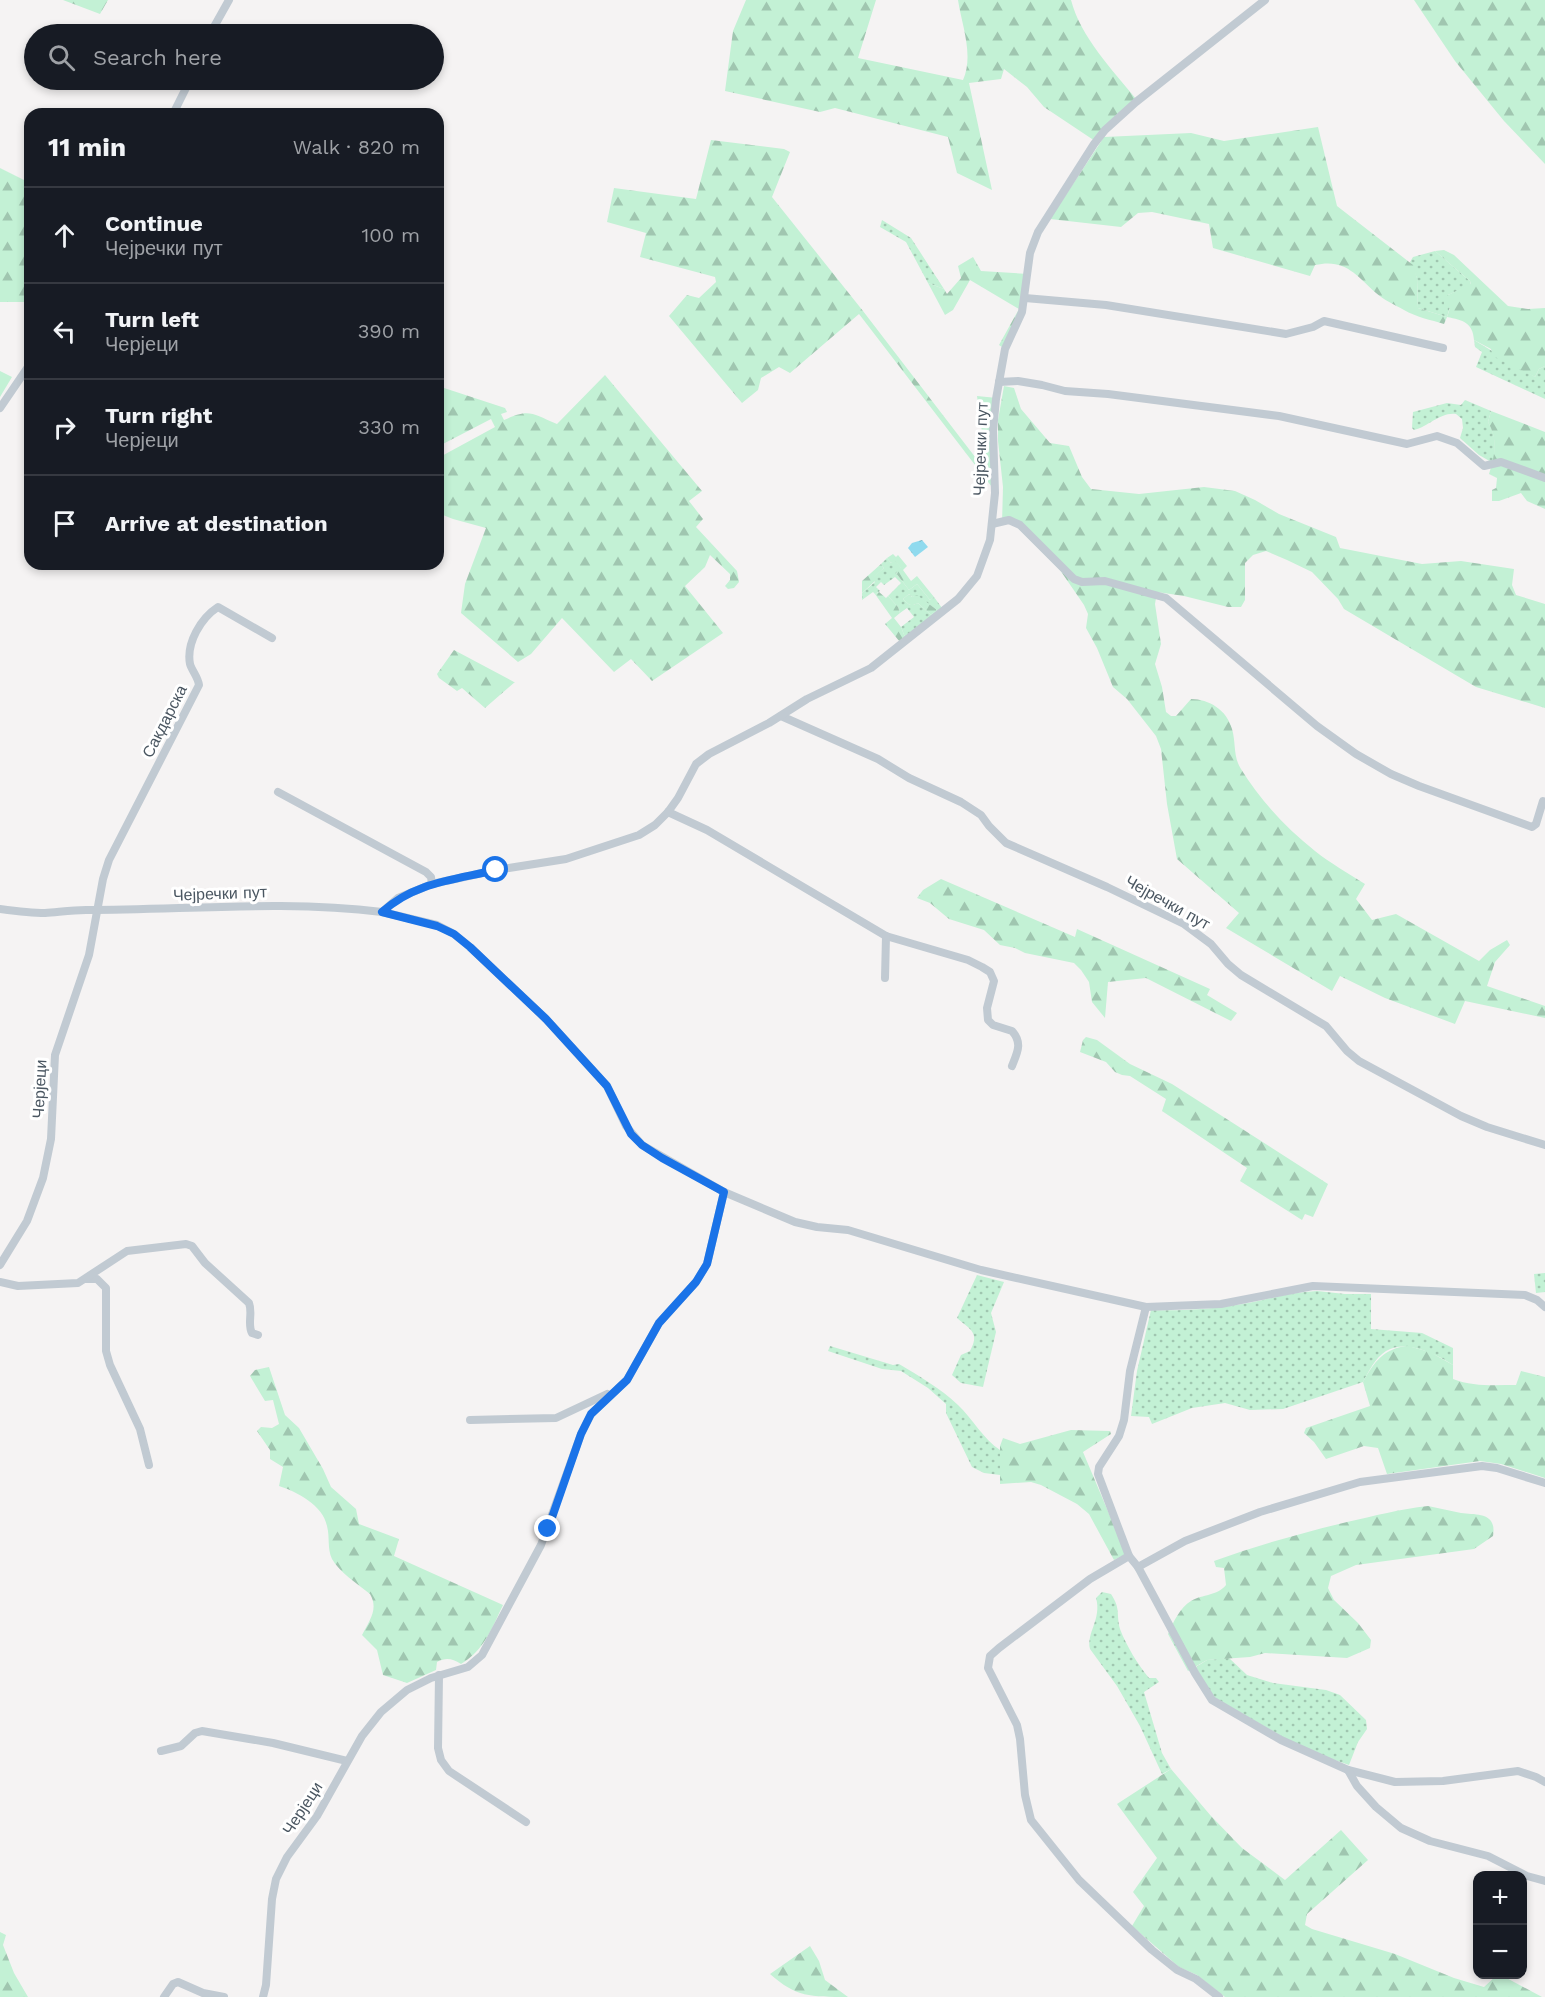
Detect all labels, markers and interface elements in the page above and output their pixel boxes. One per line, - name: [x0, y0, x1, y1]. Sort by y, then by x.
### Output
- search box: [24, 24, 444, 90]
- icon: search: [45, 41, 78, 74]
- text: Search here: [93, 45, 222, 70]
- text: 11 min: [48, 132, 126, 162]
- text: Walk · 820 m: [293, 135, 420, 159]
- text: Continue: [105, 211, 203, 236]
- icon: ahead: [48, 219, 81, 252]
- text: 100 m: [361, 223, 420, 247]
- text: Чејречки пут: [105, 236, 223, 260]
- text: Turn left: [105, 307, 199, 332]
- icon: left: [48, 315, 81, 348]
- text: 390 m: [358, 319, 420, 343]
- text: Черјеци: [105, 332, 179, 356]
- street label: Чејречки пут: [969, 401, 992, 496]
- text: Turn right: [105, 403, 212, 428]
- icon: right: [48, 411, 81, 444]
- text: 330 m: [358, 415, 420, 439]
- text: Черјеци: [105, 428, 179, 452]
- icon: arrive: [48, 507, 81, 540]
- text: Arrive at destination: [105, 511, 328, 536]
- street label: Сакдарска: [138, 682, 191, 761]
- route start: [482, 856, 508, 882]
- street label: Чејречки пут: [1122, 871, 1214, 934]
- street label: Чејречки пут: [173, 882, 268, 905]
- street label: Черјеци: [28, 1059, 51, 1119]
- route end: [534, 1515, 560, 1541]
- street label: Черјеци: [278, 1778, 326, 1838]
- map controls: [1473, 1871, 1527, 1979]
- button: +: [1473, 1871, 1527, 1925]
- button: −: [1473, 1925, 1527, 1979]

